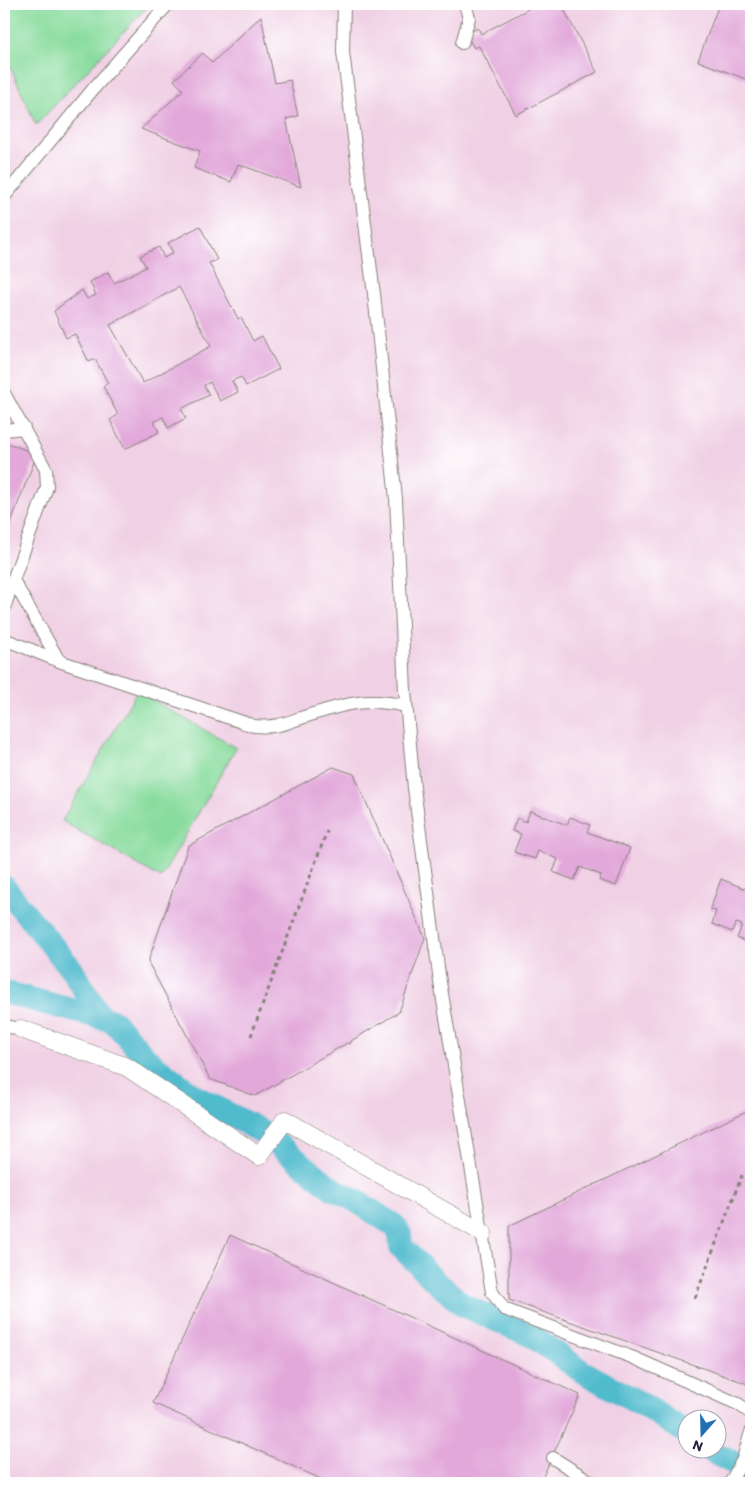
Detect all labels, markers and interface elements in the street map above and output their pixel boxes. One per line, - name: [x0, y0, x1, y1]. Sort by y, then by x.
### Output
- north arrow: [678, 1410, 728, 1460]
- text: N: [690, 1436, 705, 1455]

